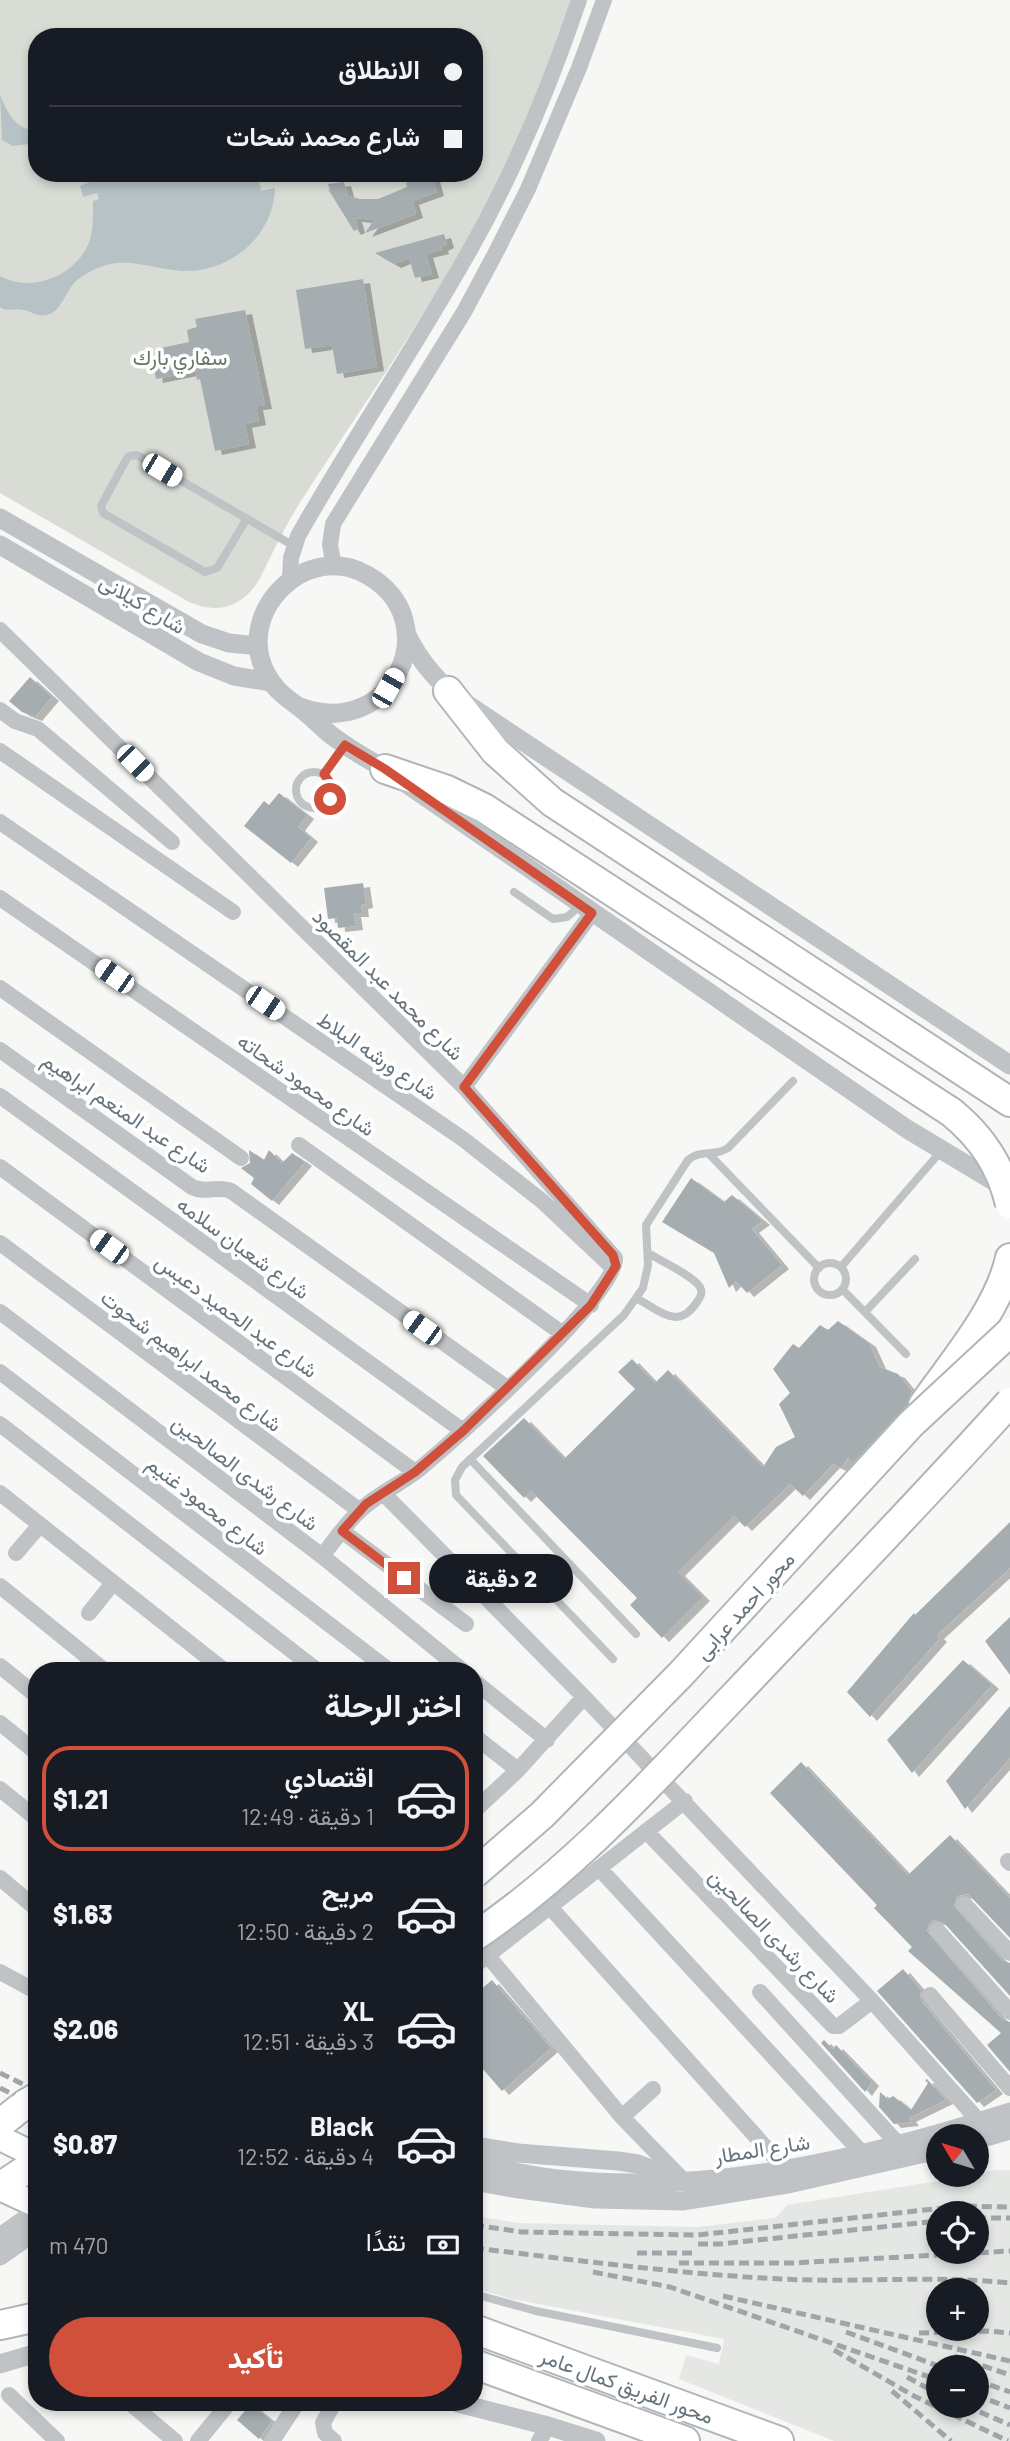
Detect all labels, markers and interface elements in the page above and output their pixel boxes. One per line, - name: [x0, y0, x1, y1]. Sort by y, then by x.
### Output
- text: الانطلاق: [338, 53, 420, 84]
- text: شارع محمد شحات: [226, 120, 420, 151]
- park label: سفاري بارك: [133, 344, 227, 375]
- car: [139, 450, 186, 490]
- street label: شارع كيلانى: [94, 568, 190, 641]
- car: [369, 665, 408, 711]
- car: [113, 741, 158, 785]
- route start: [314, 783, 346, 815]
- street label: شارع محمد عبد المقصود: [306, 903, 470, 1067]
- car: [91, 955, 138, 997]
- car: [242, 983, 289, 1023]
- street label: شارع ورشه البلاط: [312, 1006, 443, 1107]
- street label: شارع محمود شحاته: [232, 1027, 380, 1143]
- street label: شارع عبد المنعم ابراهيم: [36, 1046, 216, 1180]
- street label: شارع شعبان سلامه: [171, 1191, 315, 1306]
- car: [86, 1226, 133, 1268]
- street label: شارع عبد الحميد دعبس: [149, 1248, 323, 1385]
- street label: شارع محمد ابراهيم شحوت: [95, 1284, 287, 1439]
- car: [399, 1307, 446, 1349]
- street label: شارع رشدى الصالحين: [166, 1409, 324, 1538]
- street label: شارع محمود غنيم: [141, 1450, 273, 1562]
- street label: محور احمد عرابى: [689, 1546, 801, 1666]
- callout: 2 دقيقة: [428, 1554, 572, 1602]
- route end: [388, 1562, 420, 1594]
- text: 2 دقيقة: [465, 1564, 537, 1592]
- text: اختر الرحلة: [324, 1685, 462, 1723]
- text: اقتصادي: [285, 1761, 374, 1792]
- icon: car: [395, 1767, 458, 1830]
- text: $1.21: [53, 1783, 108, 1814]
- text: 1 دقيقة · 12:49: [241, 1802, 374, 1830]
- street label: شارع رشدى الصالحين: [702, 1863, 845, 2009]
- text: مريح: [322, 1876, 374, 1907]
- icon: car: [395, 1882, 458, 1945]
- text: $1.63: [53, 1898, 113, 1929]
- text: 2 دقيقة · 12:50: [237, 1917, 374, 1945]
- text: XL: [343, 1995, 374, 2026]
- icon: car: [395, 1997, 458, 2060]
- text: $2.06: [53, 2013, 118, 2044]
- text: 3 دقيقة · 12:51: [243, 2027, 374, 2055]
- text: Black: [310, 2110, 374, 2141]
- icon: car: [395, 2112, 458, 2175]
- north arrow: [926, 2124, 989, 2188]
- map controls: [926, 2124, 989, 2418]
- text: $0.87: [53, 2128, 117, 2159]
- street label: شارع المطار: [712, 2128, 812, 2171]
- text: 4 دقيقة · 12:52: [237, 2142, 374, 2170]
- button: locate: [926, 2201, 989, 2264]
- text: نقدًا: [366, 2225, 406, 2256]
- icon: cash: [424, 2226, 462, 2264]
- text: 470 m: [49, 2231, 109, 2259]
- button: +: [926, 2278, 989, 2341]
- button: تأكيد: [49, 2317, 462, 2397]
- street label: محور الفريق كمال عامر: [535, 2342, 717, 2430]
- button: −: [926, 2355, 989, 2418]

